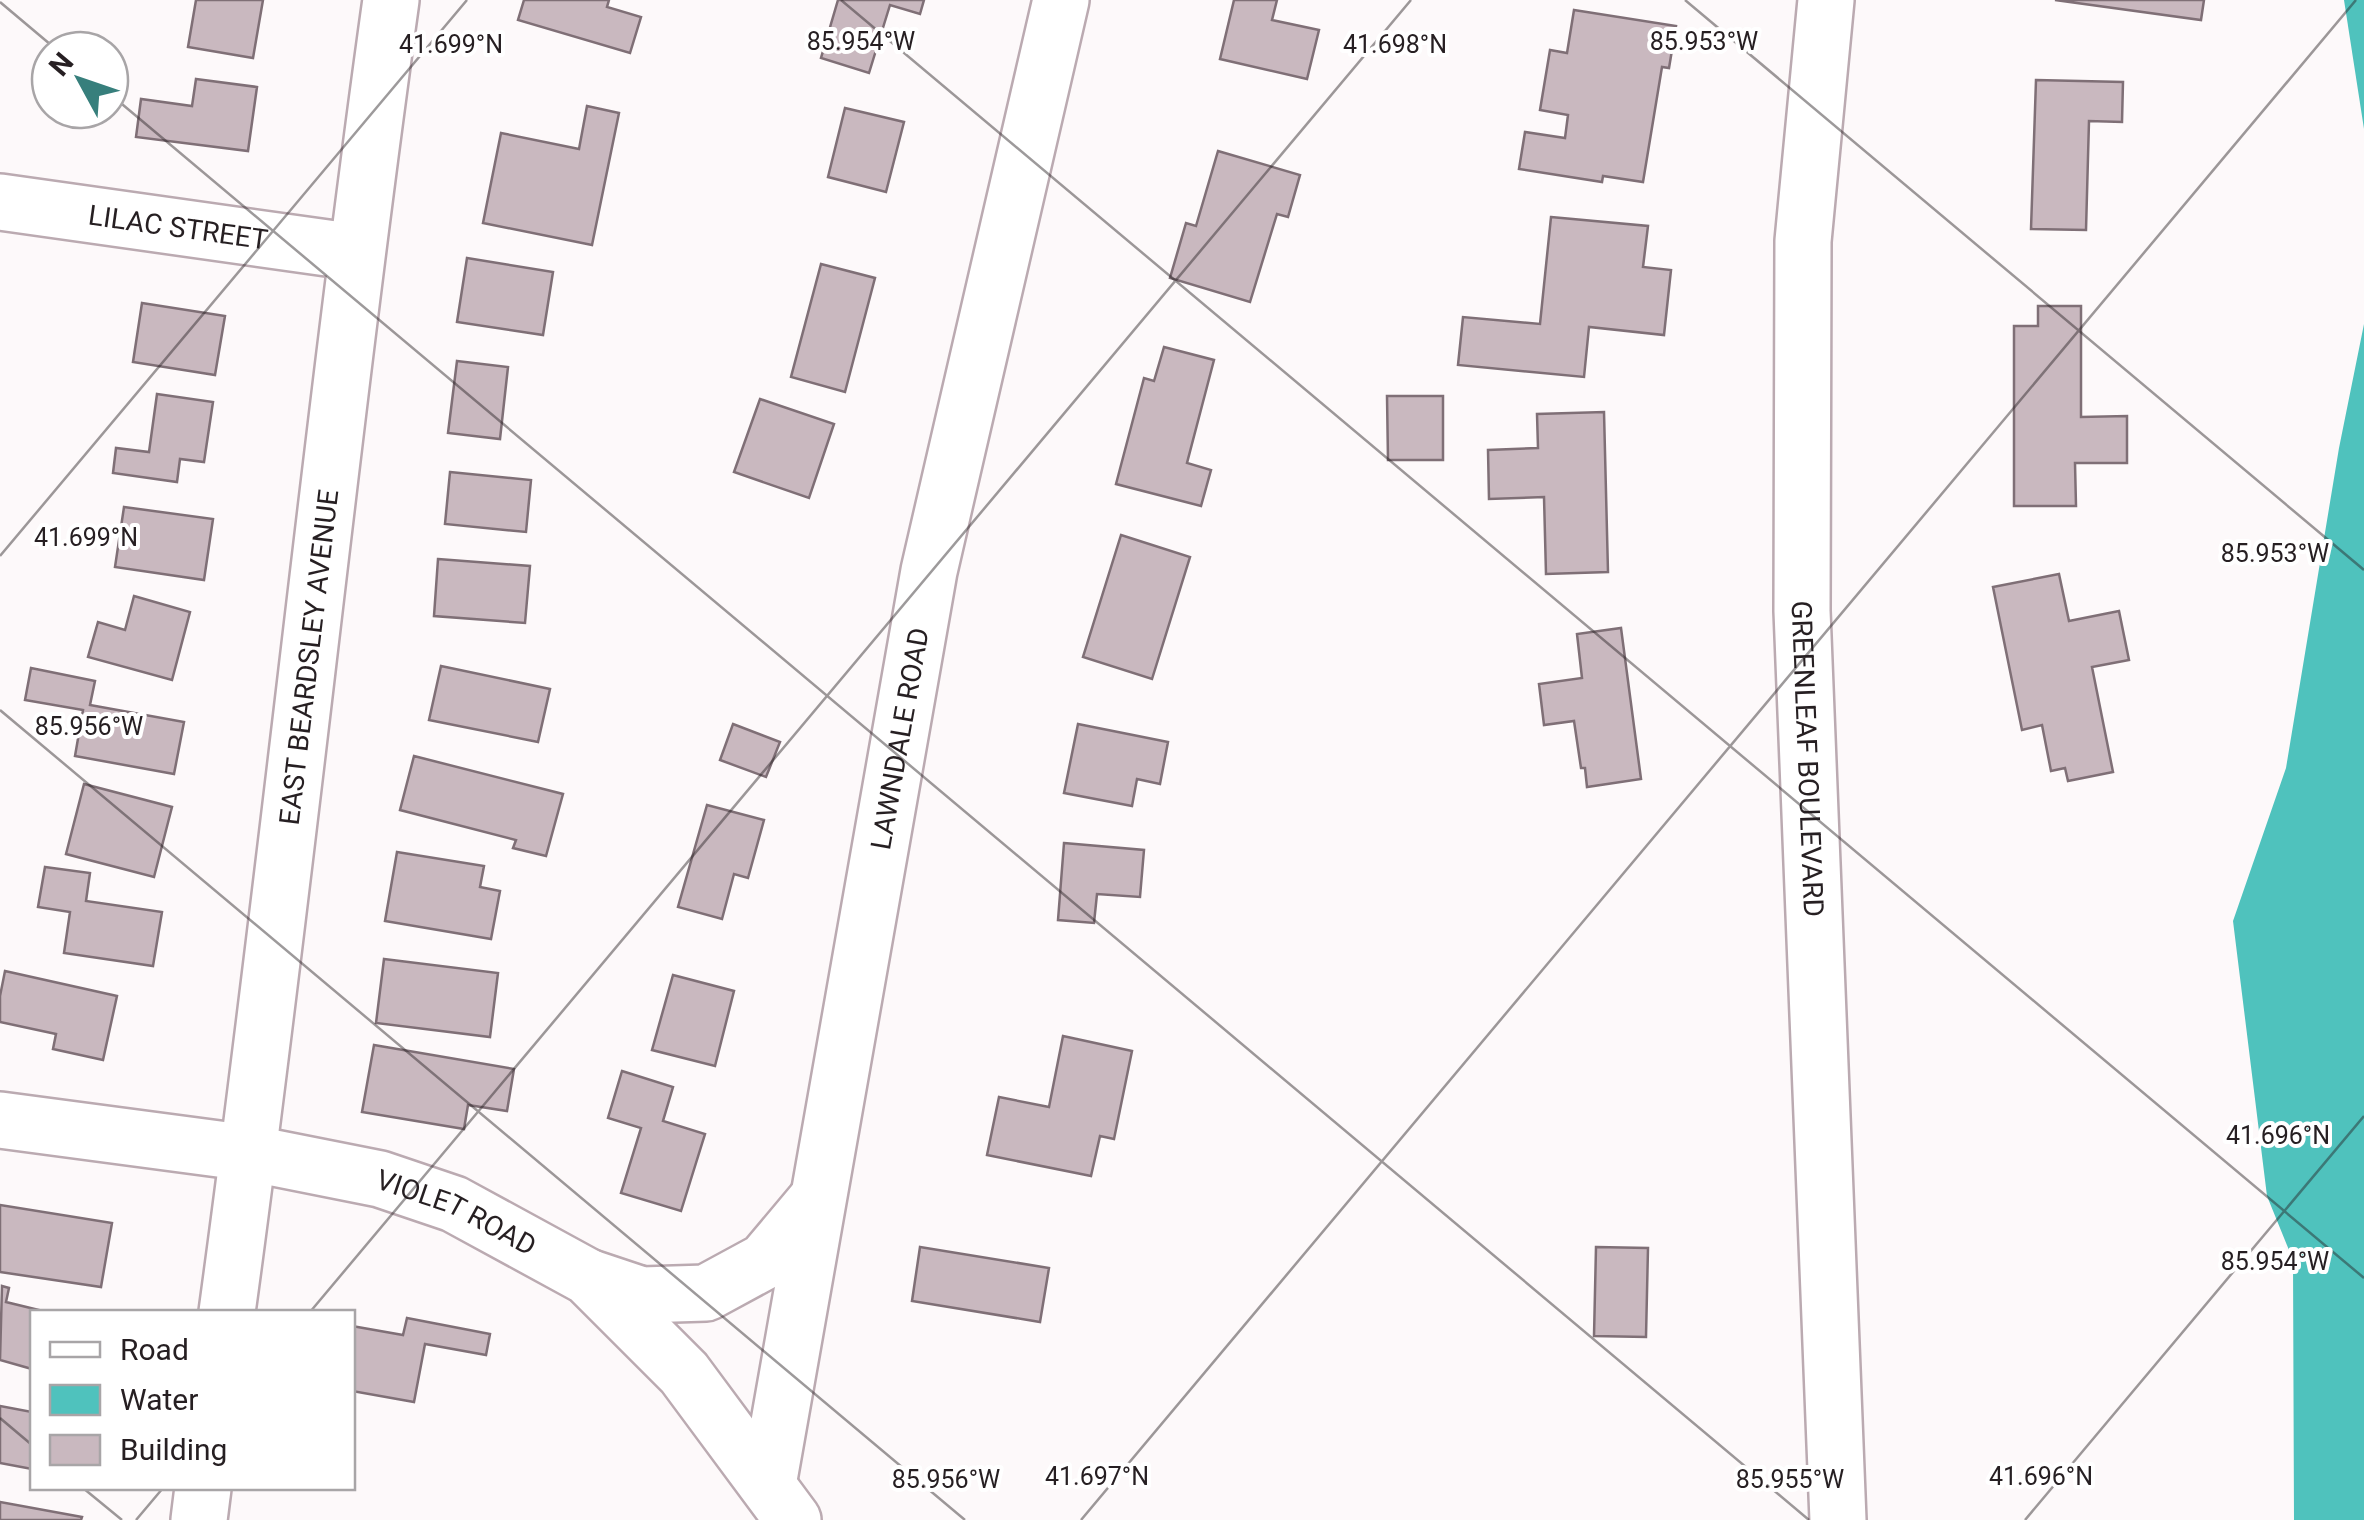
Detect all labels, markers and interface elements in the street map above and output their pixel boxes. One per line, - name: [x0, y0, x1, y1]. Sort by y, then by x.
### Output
- text: 85.954°W: [807, 27, 915, 56]
- text: 85.953°W: [1650, 27, 1758, 56]
- north arrow: [30, 30, 130, 130]
- text: 41.699°N: [399, 30, 503, 59]
- text: 41.698°N: [1343, 30, 1447, 59]
- text: N: [42, 46, 80, 82]
- street label: LILAC STREET: [86, 198, 270, 256]
- street label: EAST BEARDSLEY AVENUE: [272, 488, 345, 827]
- text: 41.699°N: [34, 523, 138, 552]
- text: 85.953°W: [2221, 539, 2329, 568]
- street label: GREENLEAF BOULEVARD: [1785, 601, 1831, 918]
- street label: LAWNDALE ROAD: [864, 625, 935, 852]
- text: 85.956°W: [35, 712, 143, 741]
- text: 41.696°N: [2226, 1121, 2330, 1150]
- street label: VIOLET ROAD: [372, 1162, 542, 1262]
- text: 85.954°W: [2221, 1247, 2329, 1276]
- legend: [30, 1310, 355, 1490]
- text: Road: [120, 1332, 189, 1367]
- text: Water: [120, 1382, 198, 1417]
- text: Building: [120, 1432, 227, 1467]
- text: 41.697°N: [1045, 1462, 1149, 1491]
- text: 41.696°N: [1989, 1462, 2093, 1491]
- text: 85.956°W: [892, 1465, 1000, 1494]
- text: 85.955°W: [1736, 1465, 1844, 1494]

